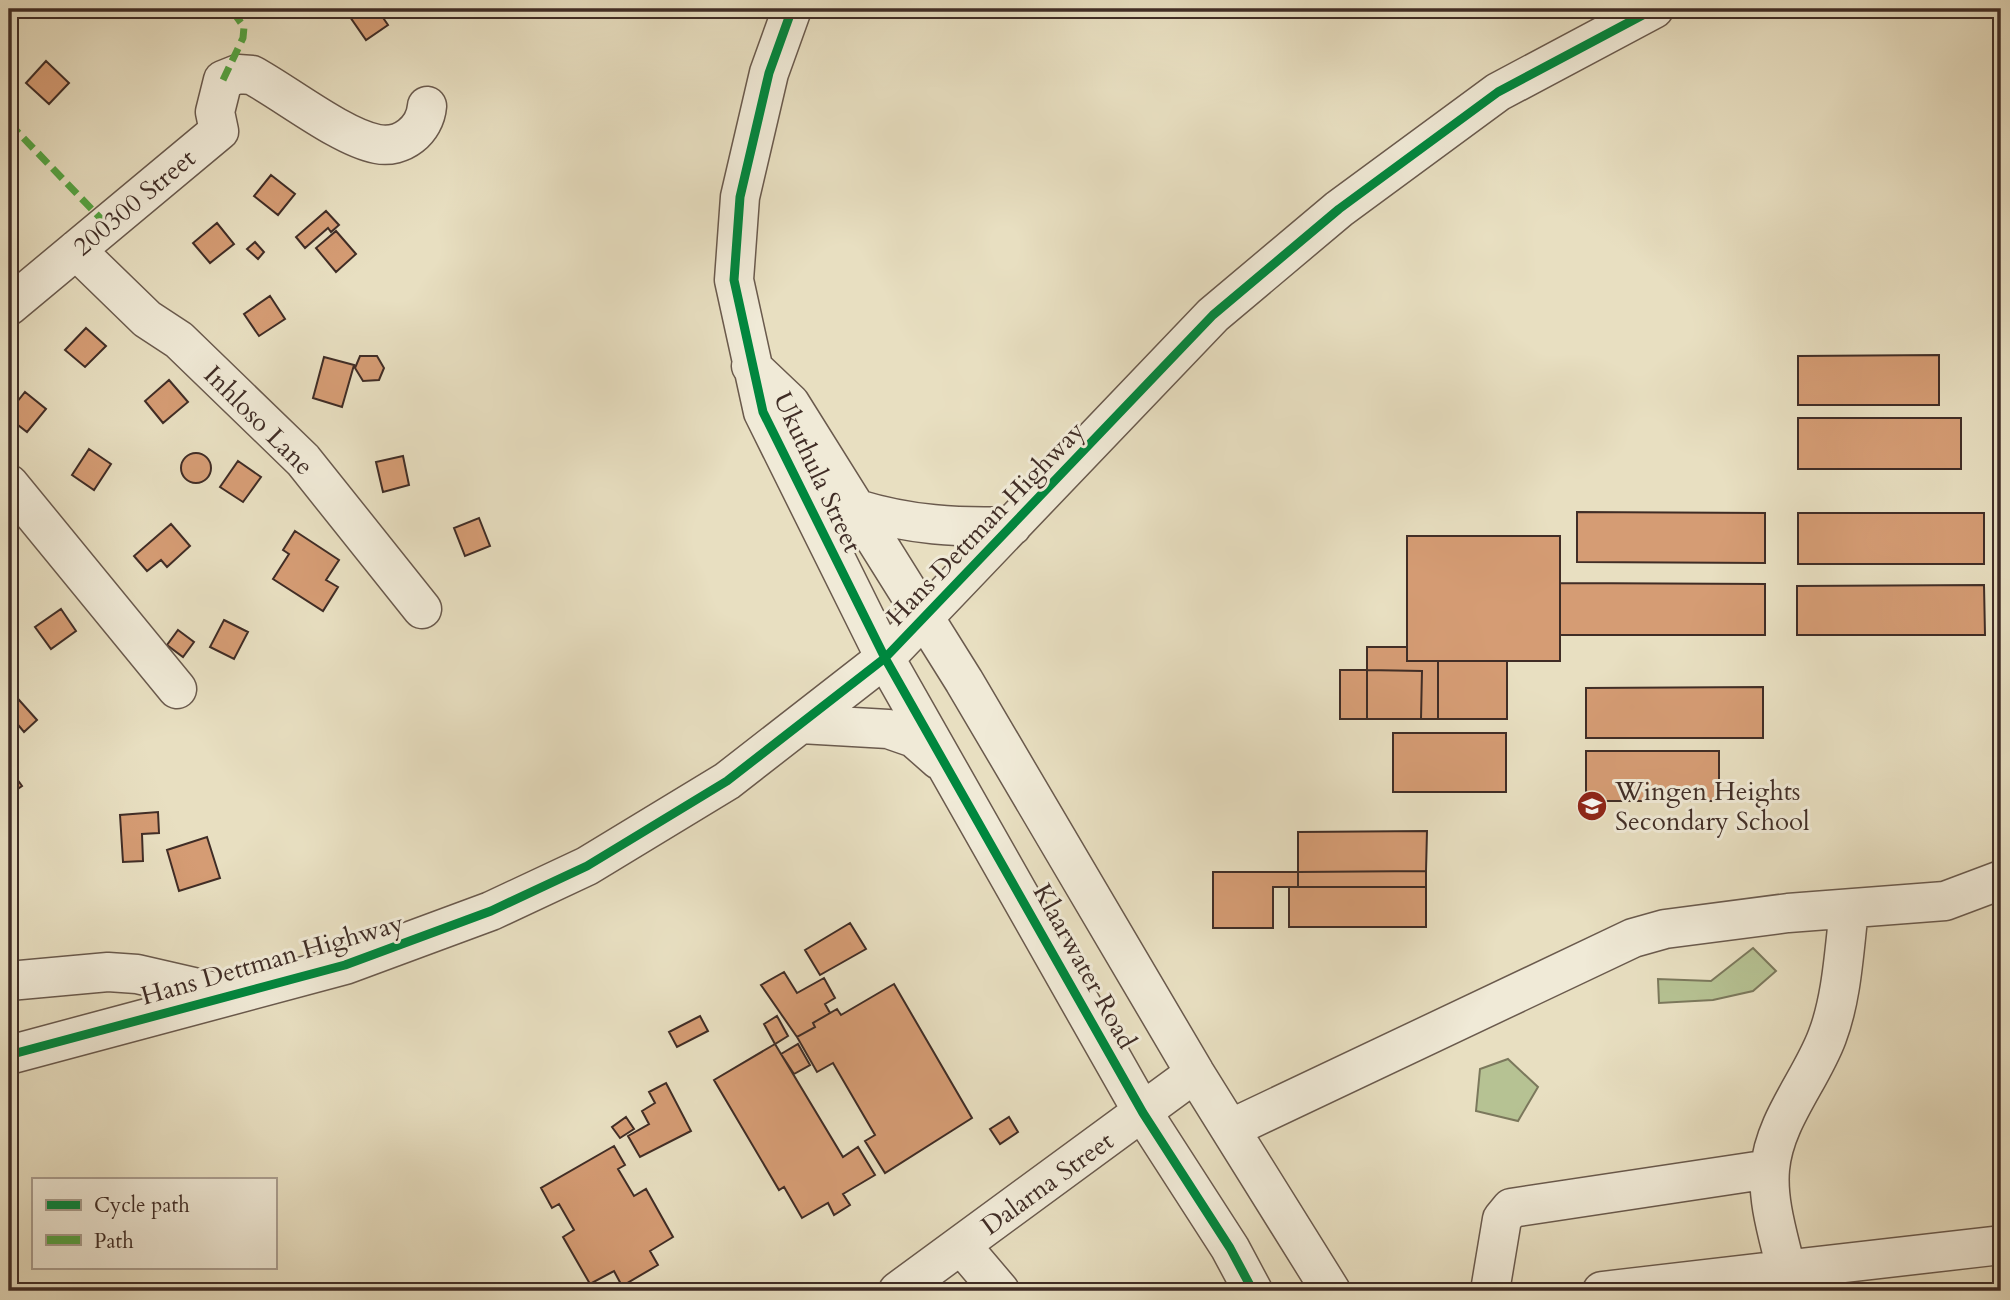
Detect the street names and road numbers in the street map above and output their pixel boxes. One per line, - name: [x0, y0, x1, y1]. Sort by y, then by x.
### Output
- street label: 200300 Street: [66, 141, 203, 264]
- street label: Inhloso Lane: [196, 358, 321, 483]
- street label: Ukuthula Street: [765, 386, 870, 558]
- street label: Hans Dettman Highway: [878, 413, 1092, 633]
- street label: Klaarwater Road: [1025, 877, 1144, 1055]
- street label: Hans Dettman Highway: [137, 905, 408, 1014]
- street label: Dalarna Street: [974, 1124, 1120, 1243]

